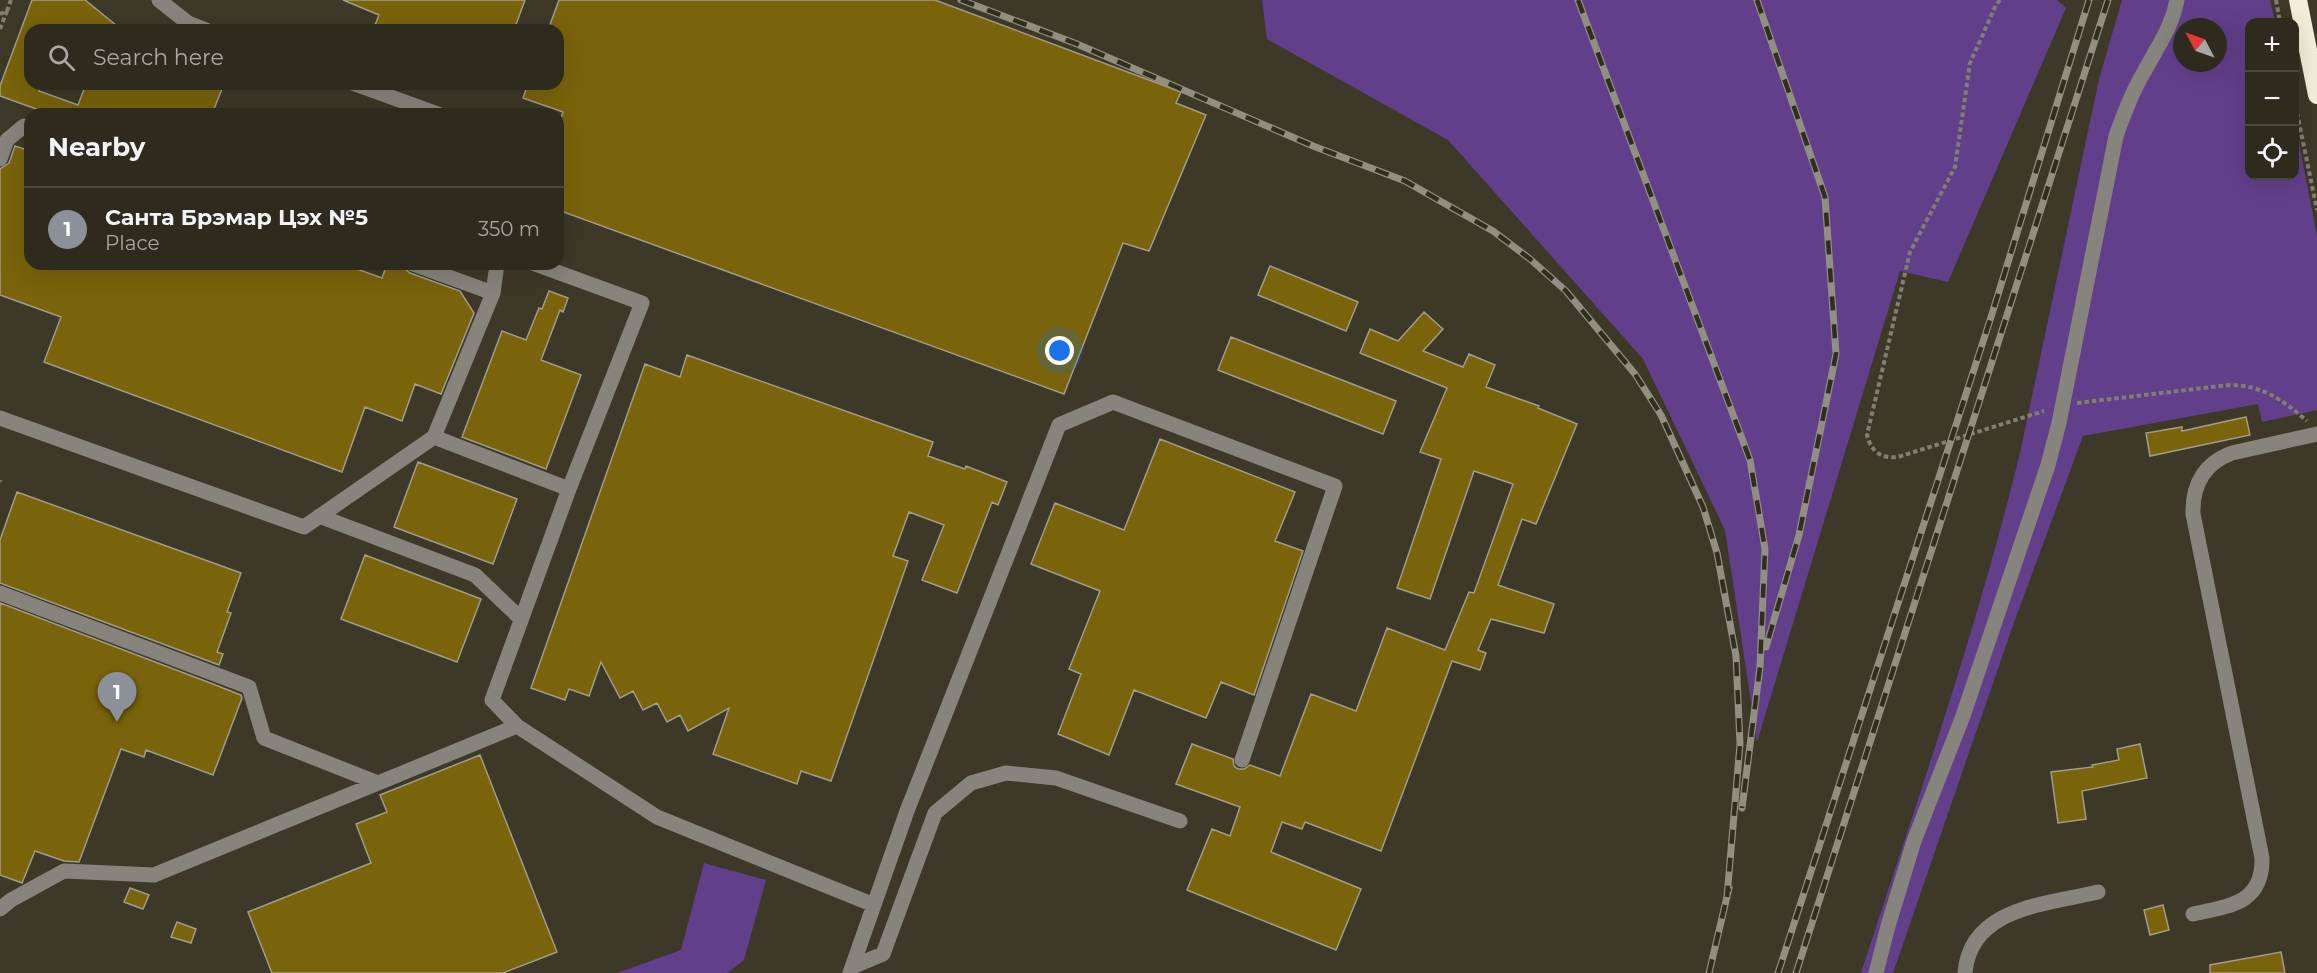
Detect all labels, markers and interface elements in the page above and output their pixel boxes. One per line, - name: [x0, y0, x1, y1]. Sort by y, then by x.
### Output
- north arrow: [2173, 18, 2227, 72]
- map controls: [2245, 18, 2299, 180]
- button: +: [2245, 18, 2299, 72]
- search box: [24, 24, 564, 90]
- icon: search: [45, 41, 78, 74]
- text: Search here: [93, 44, 224, 71]
- button: −: [2245, 72, 2299, 126]
- button: locate: [2245, 126, 2299, 180]
- text: Nearby: [48, 131, 145, 163]
- text: Санта Брэмар Цэх №5: [105, 204, 368, 231]
- text: 1: [64, 217, 71, 241]
- text: 350 m: [478, 217, 540, 241]
- text: Place: [105, 231, 160, 255]
- your location: [1045, 336, 1074, 365]
- pin: 1: [98, 672, 136, 722]

